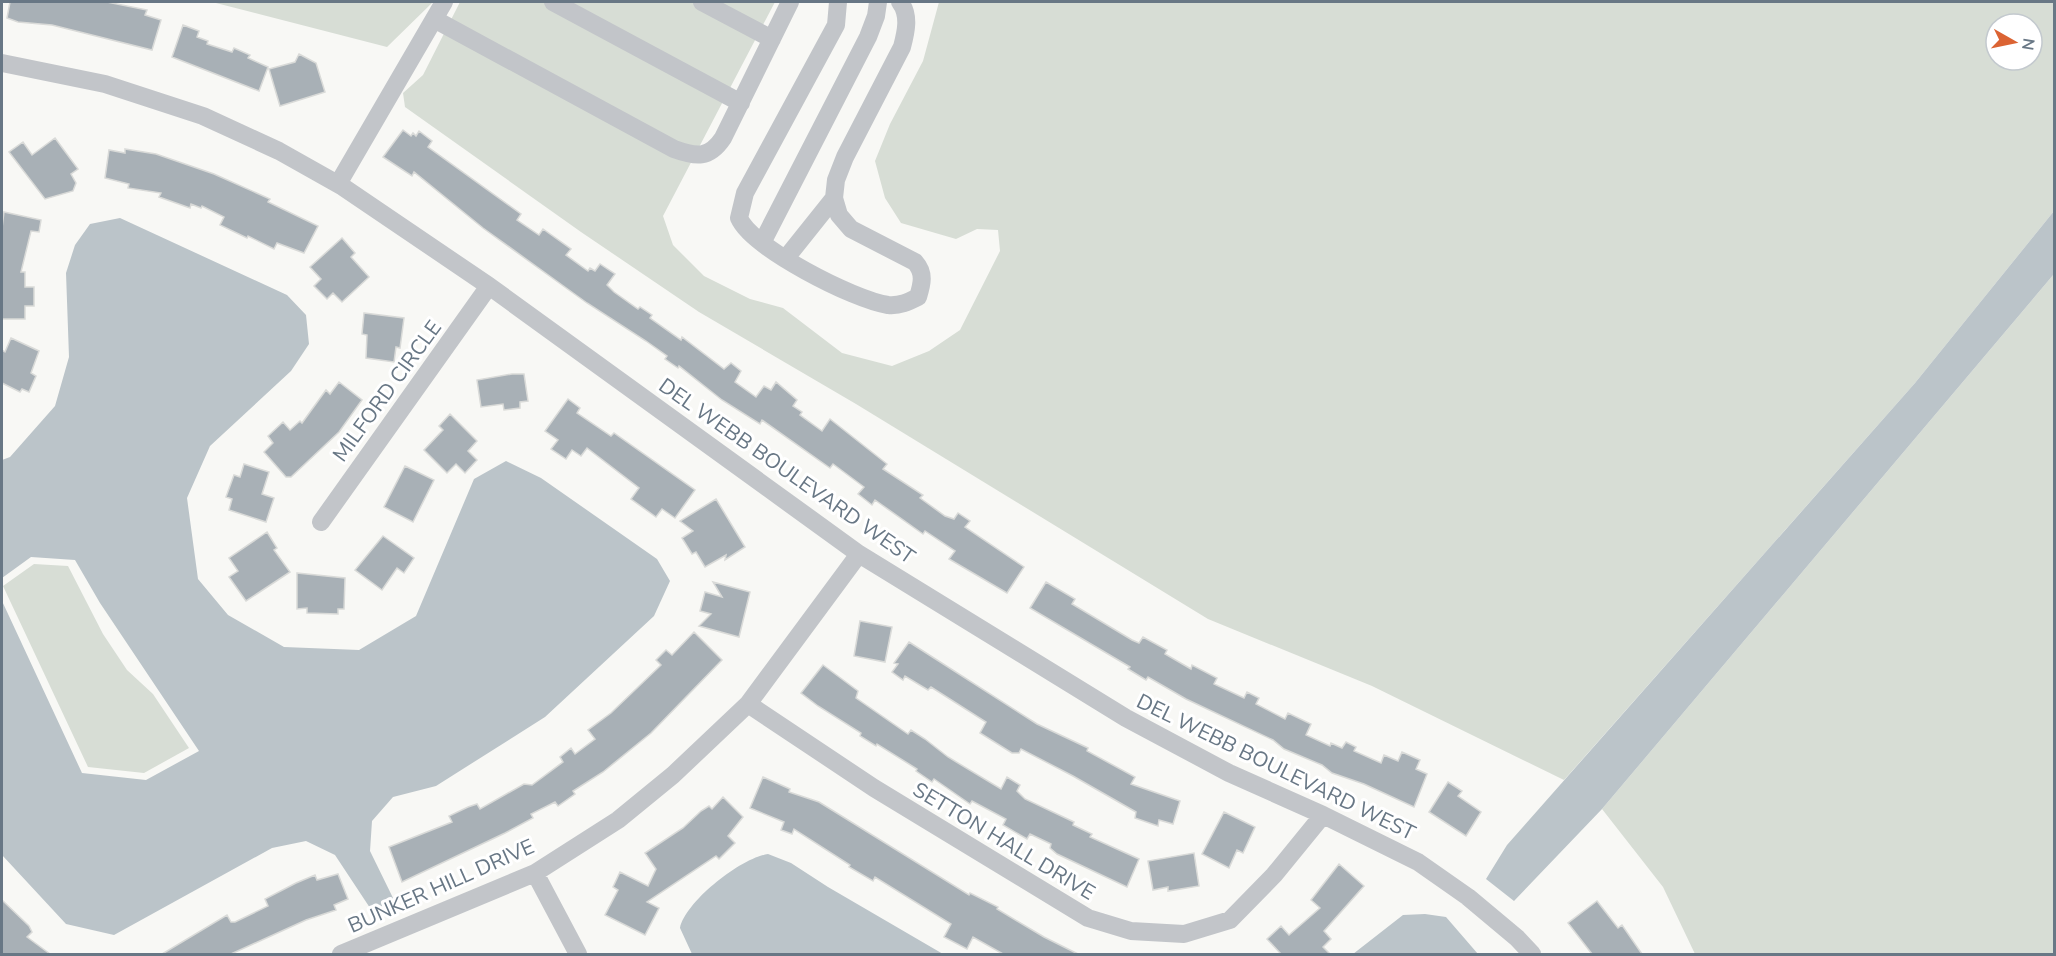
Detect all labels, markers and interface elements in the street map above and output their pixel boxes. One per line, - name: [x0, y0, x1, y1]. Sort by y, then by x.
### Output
- north arrow: [1984, 12, 2044, 72]
- text: N: [2016, 37, 2040, 52]
- street label: MILFORD CIRCLE: [326, 315, 448, 467]
- street label: DEL WEBB BOULEVARD WEST: [653, 372, 921, 571]
- street label: DEL WEBB BOULEVARD WEST: [1132, 687, 1420, 847]
- street label: SETTON HALL DRIVE: [908, 776, 1100, 906]
- street label: BUNKER HILL DRIVE: [343, 832, 539, 940]

